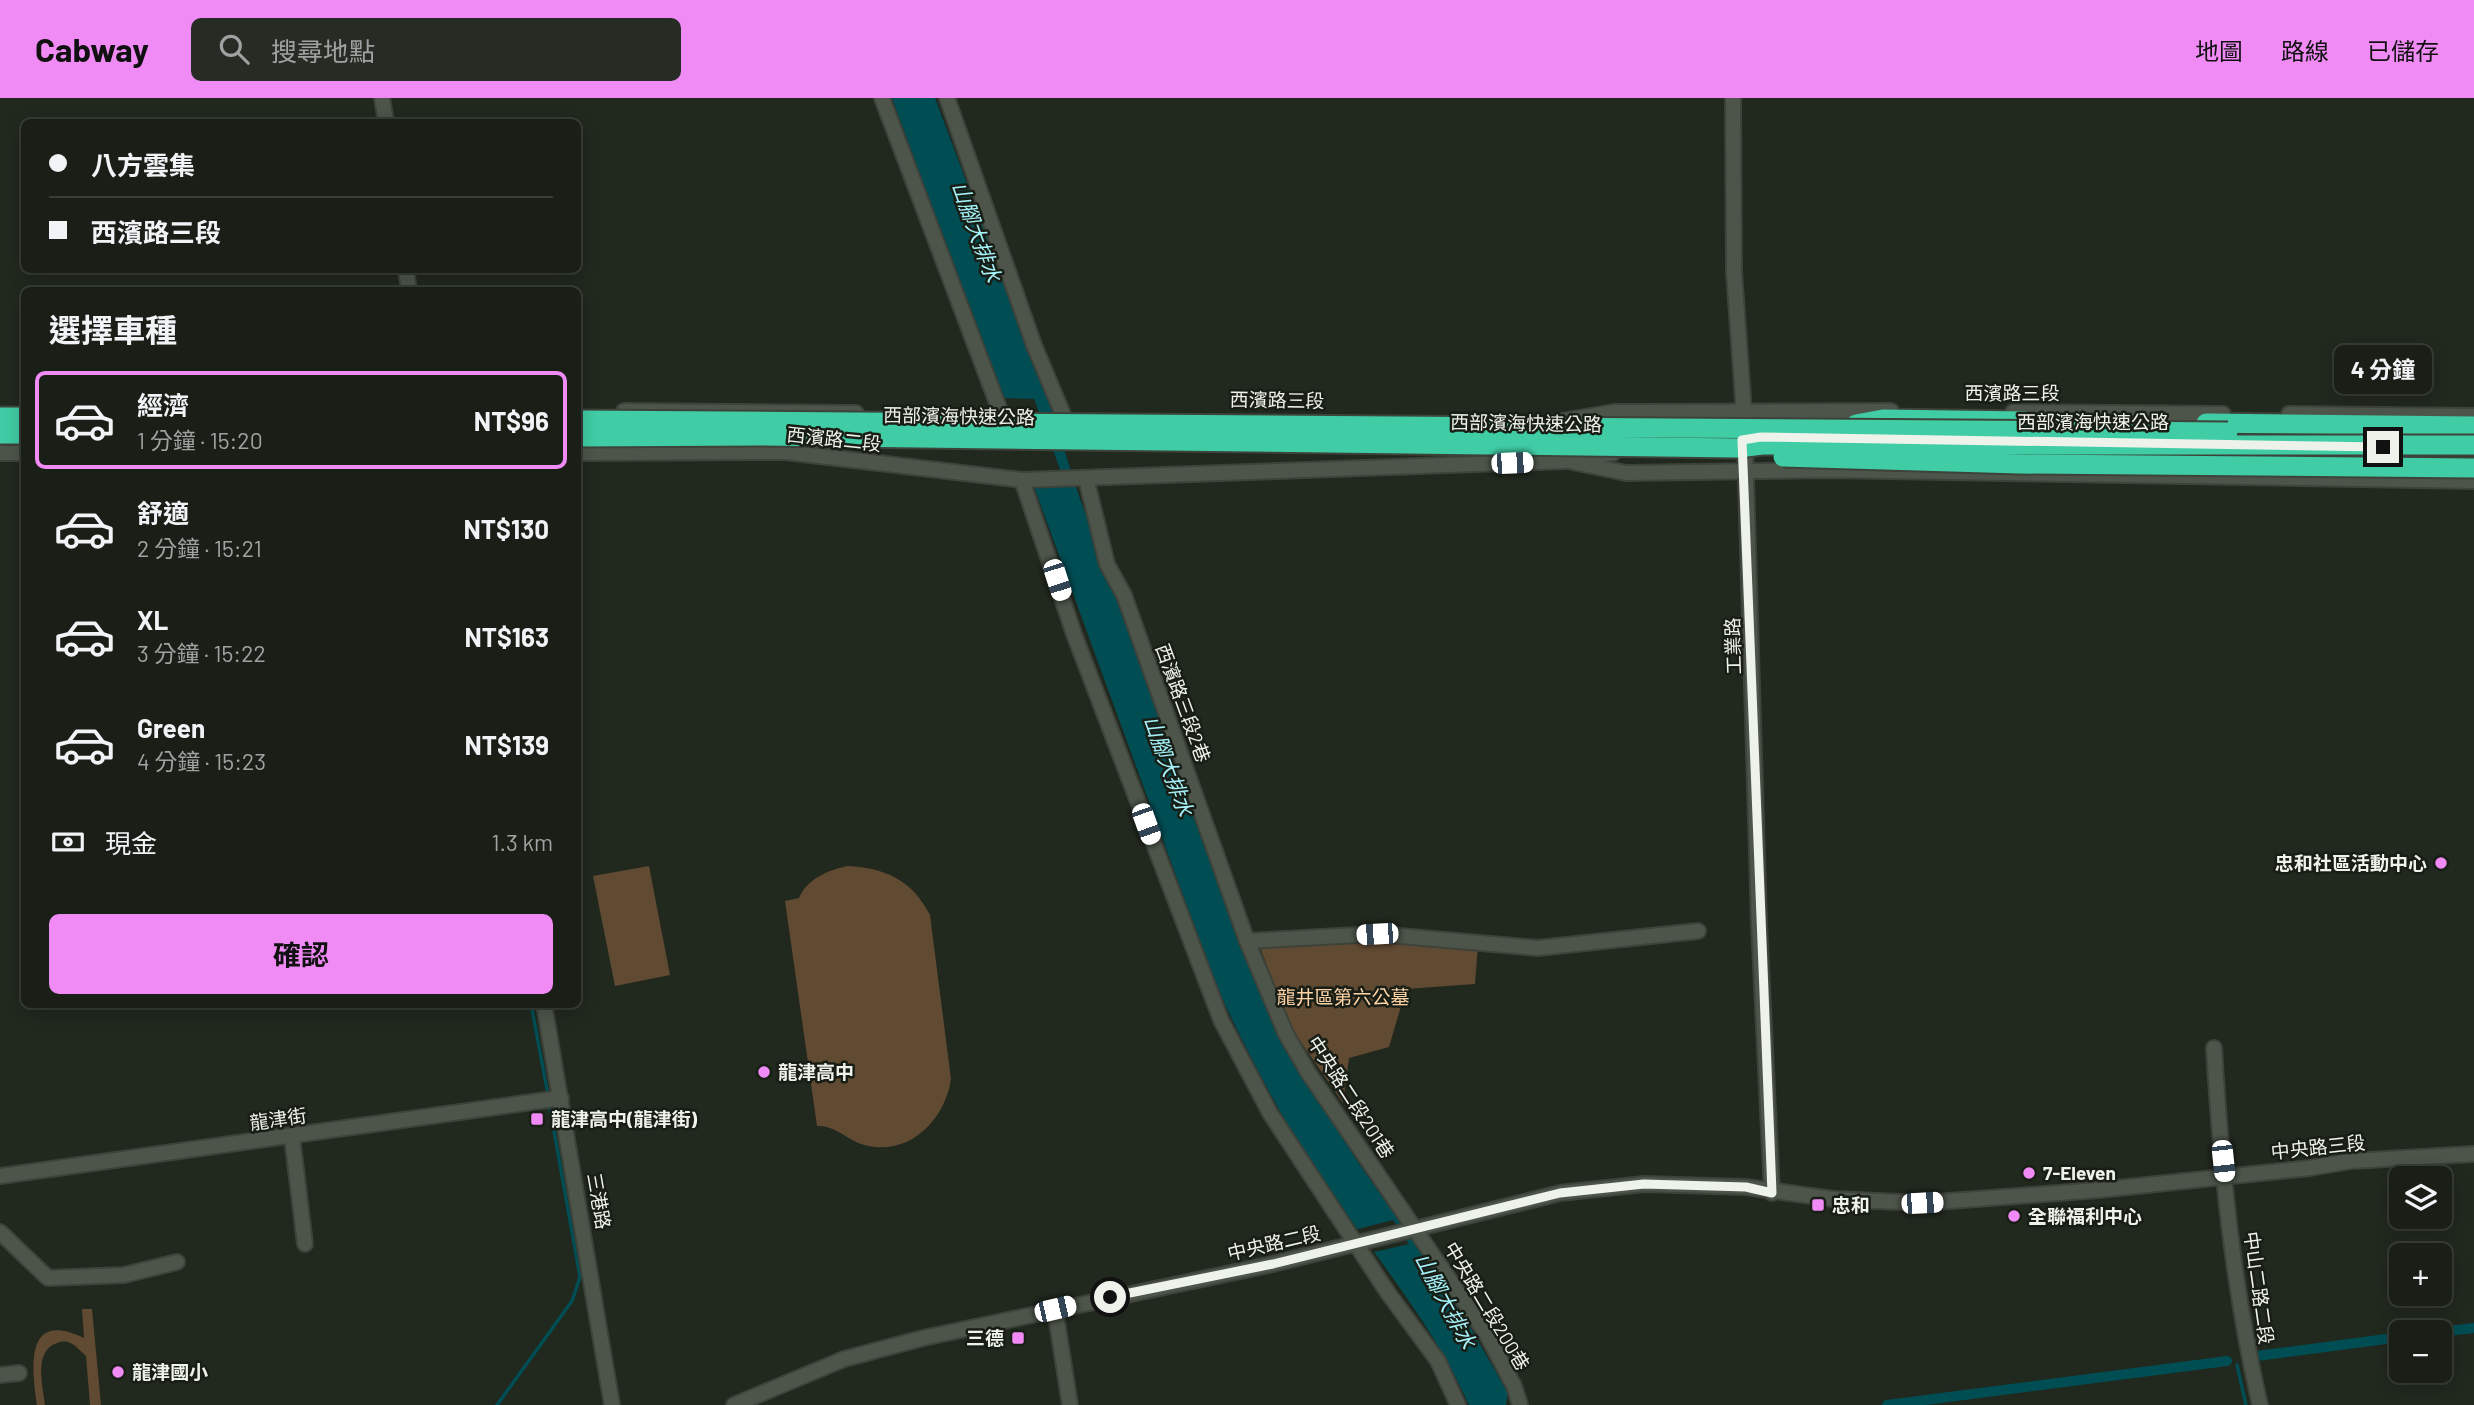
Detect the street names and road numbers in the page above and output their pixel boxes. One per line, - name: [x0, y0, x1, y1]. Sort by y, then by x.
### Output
- street label: 西濱路三段: [1964, 381, 2060, 404]
- street label: 西濱路三段: [1229, 387, 1325, 412]
- street label: 西部濱海快速公路: [883, 403, 1035, 428]
- street label: 西部濱海快速公路: [1450, 410, 1602, 435]
- street label: 西部濱海快速公路: [2017, 410, 2169, 433]
- street label: 西濱路二段: [786, 422, 883, 455]
- street label: 工業路: [1720, 617, 1745, 675]
- street label: 西濱路三段2巷: [1151, 641, 1216, 765]
- street label: 中央路二段201巷: [1303, 1031, 1399, 1162]
- street label: 龍津街: [248, 1103, 308, 1134]
- street label: 中央路三段: [2269, 1130, 2366, 1163]
- street label: 三港路: [583, 1171, 616, 1231]
- street label: 中央路二段: [1225, 1221, 1323, 1264]
- street label: 中山二路二段: [2240, 1230, 2279, 1346]
- street label: 中央路二段200巷: [1440, 1237, 1535, 1374]

